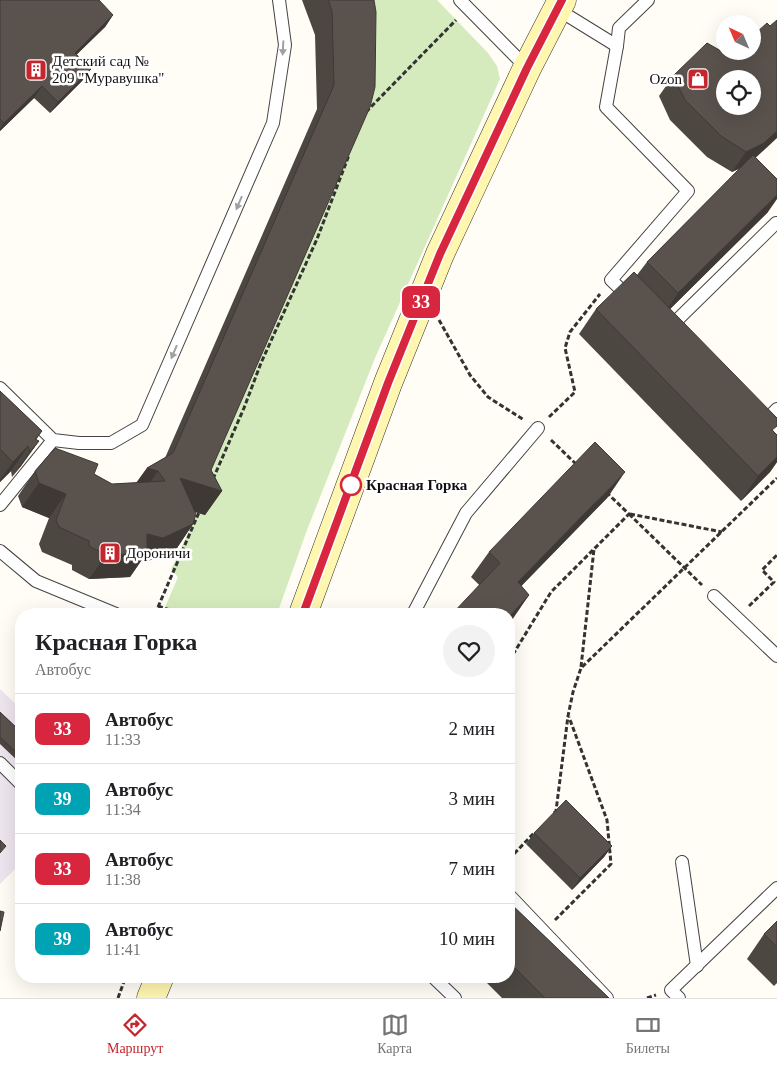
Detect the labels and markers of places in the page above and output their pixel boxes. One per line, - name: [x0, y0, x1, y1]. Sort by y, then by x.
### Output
- place label: Детский сад № 209 "Муравушка": [52, 53, 164, 86]
- building icon: Детский сад № 209 "Муравушка": [24, 58, 48, 82]
- shop icon: Ozon: [686, 67, 710, 91]
- place label: Ozon: [650, 71, 682, 87]
- marker: Красная Горка: [340, 474, 362, 496]
- place label: Красная Горка: [366, 477, 468, 493]
- building icon: Дороничи: [98, 541, 122, 565]
- place label: Дороничи: [126, 545, 190, 561]

